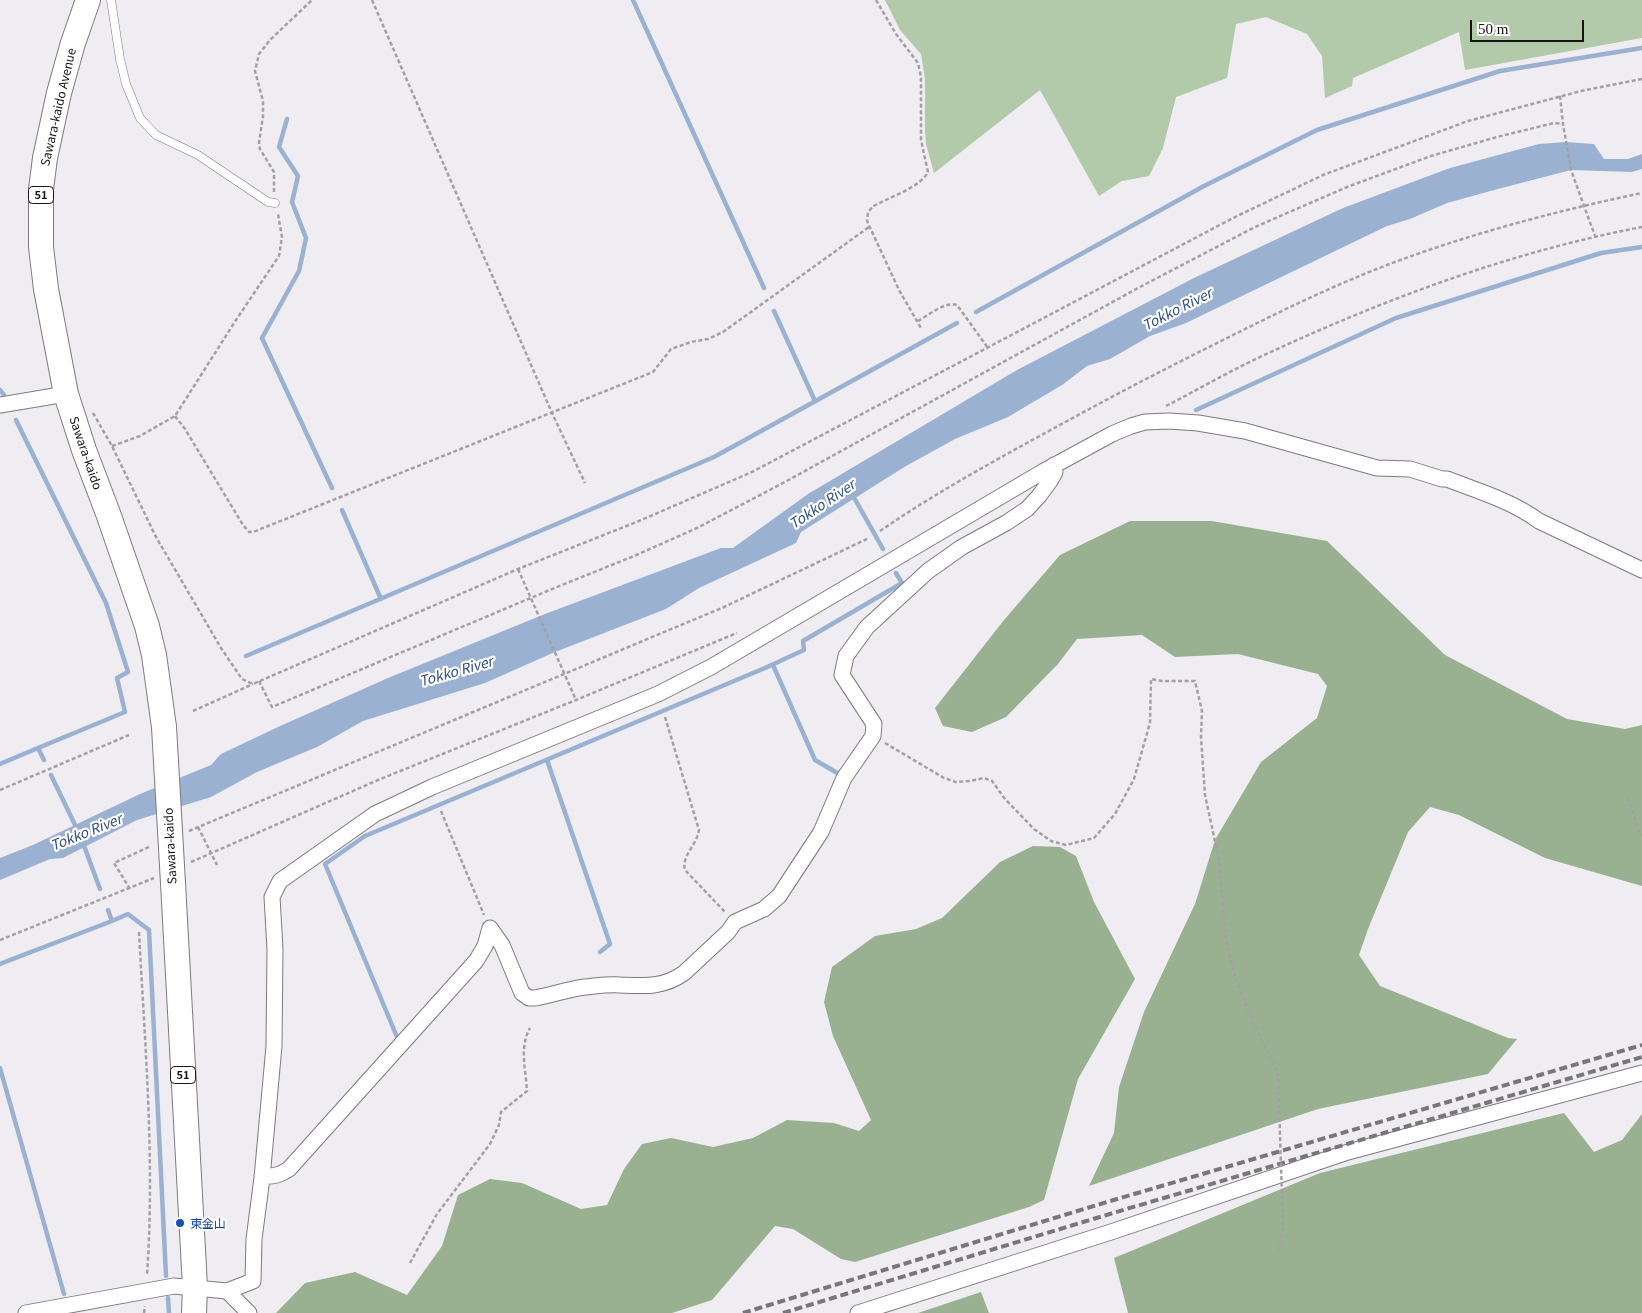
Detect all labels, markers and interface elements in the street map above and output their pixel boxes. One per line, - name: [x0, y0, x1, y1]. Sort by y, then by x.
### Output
- scale bar: [1472, 10, 1586, 42]
- text: 50 m: [1478, 21, 1508, 37]
- street label: Sawara-kaido Avenue: [37, 47, 79, 167]
- road number: 51: [28, 186, 54, 204]
- water label: Tokko River: [1139, 284, 1215, 334]
- street label: Sawara-kaido: [67, 414, 105, 492]
- water label: Tokko River: [786, 476, 858, 532]
- water label: Tokko River: [417, 652, 495, 690]
- street label: Sawara-kaido: [161, 807, 179, 885]
- water label: Tokko River: [48, 810, 124, 854]
- road number: 51: [170, 1066, 196, 1084]
- place label: 東金山: [190, 1216, 226, 1230]
- marker: 東金山: [174, 1217, 186, 1229]

